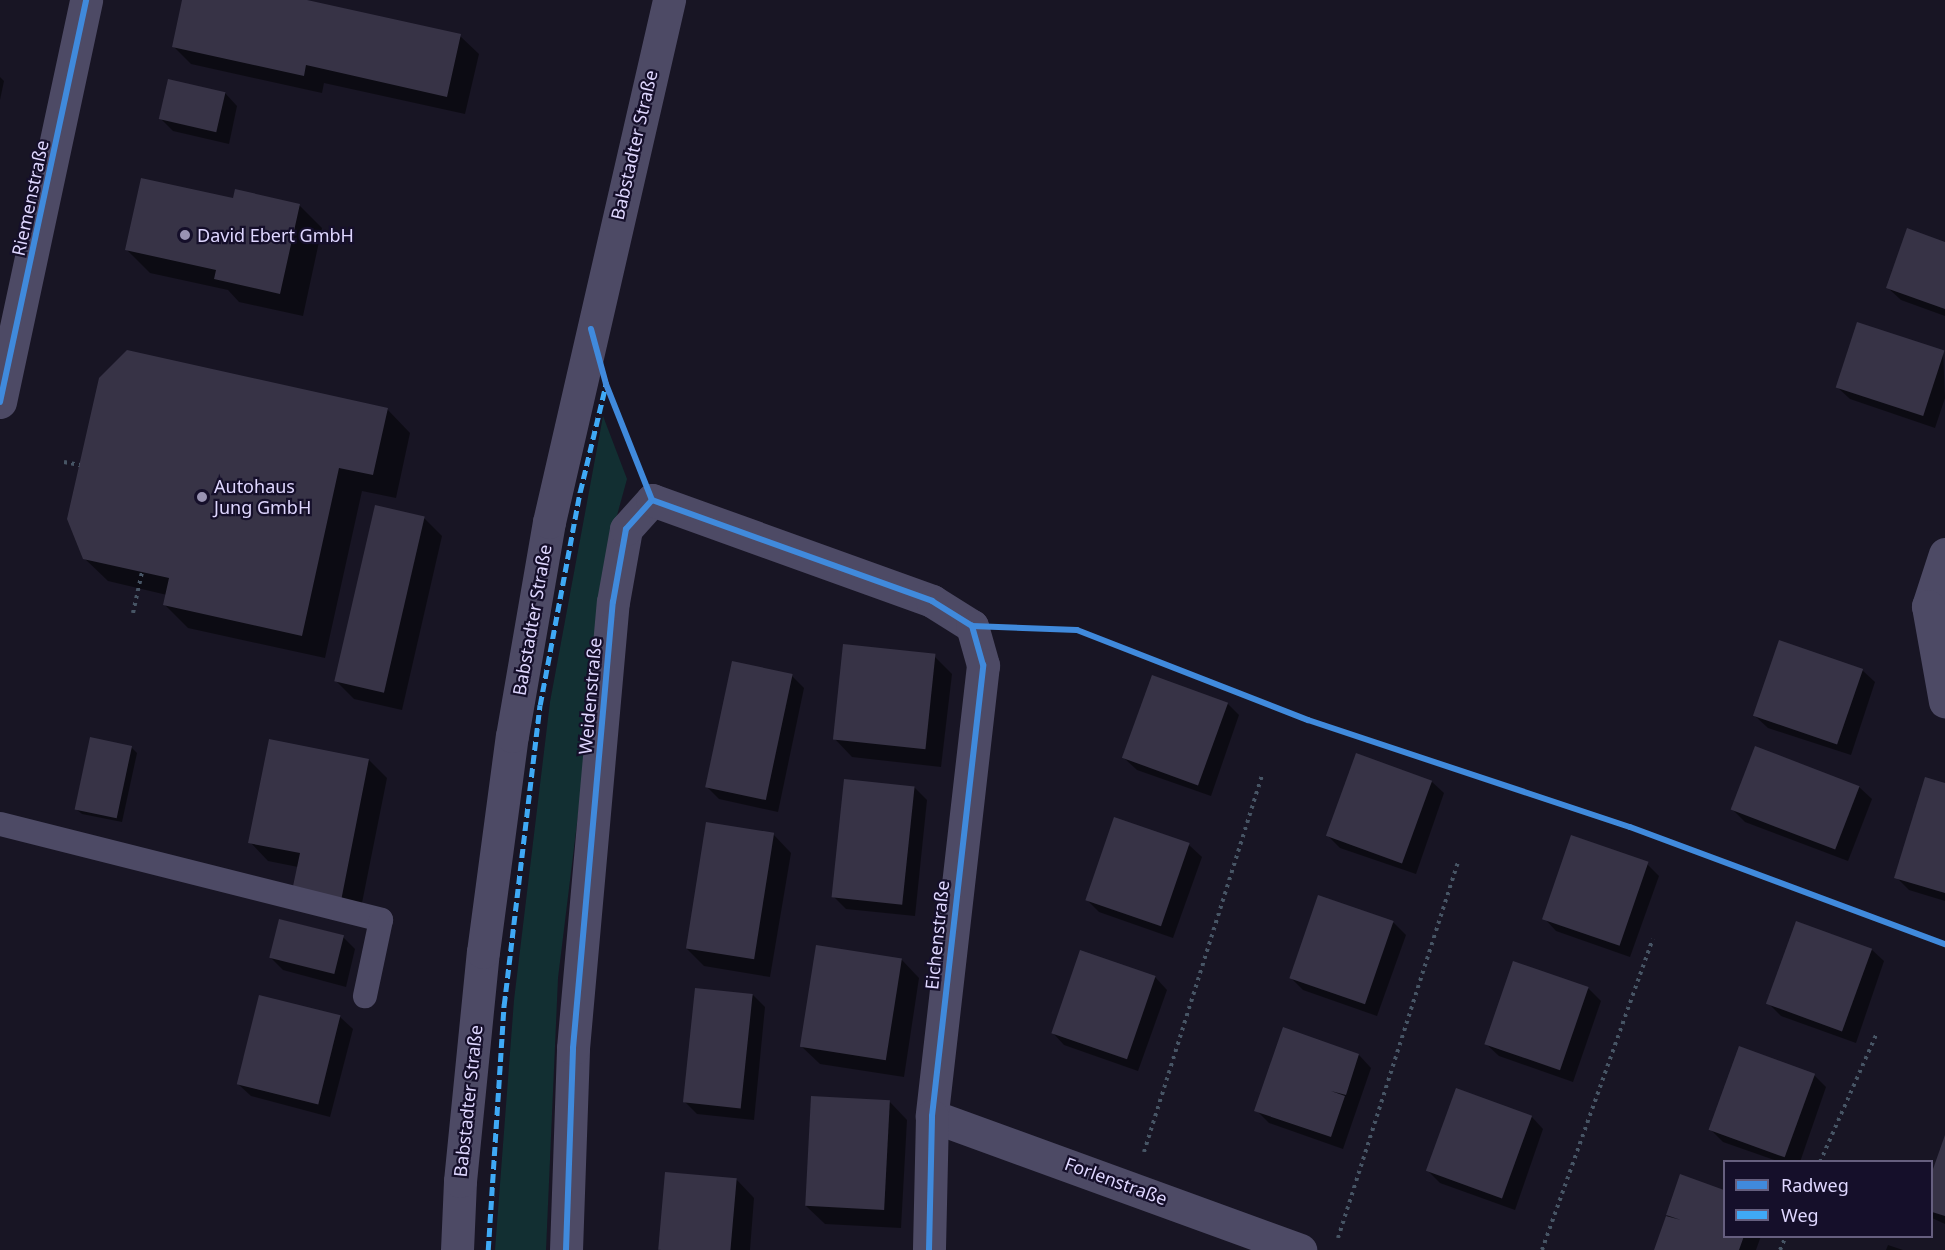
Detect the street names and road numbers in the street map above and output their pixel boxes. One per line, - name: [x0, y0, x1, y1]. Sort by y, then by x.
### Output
- street label: Babstadter Straße: [606, 68, 662, 222]
- street label: Riemenstraße: [7, 138, 53, 258]
- street label: Babstadter Straße: [508, 543, 556, 697]
- street label: Weidenstraße: [574, 637, 606, 755]
- street label: Eichenstraße: [921, 879, 953, 991]
- street label: Babstadter Straße: [449, 1024, 487, 1178]
- street label: Forlenstraße: [1062, 1152, 1170, 1210]

